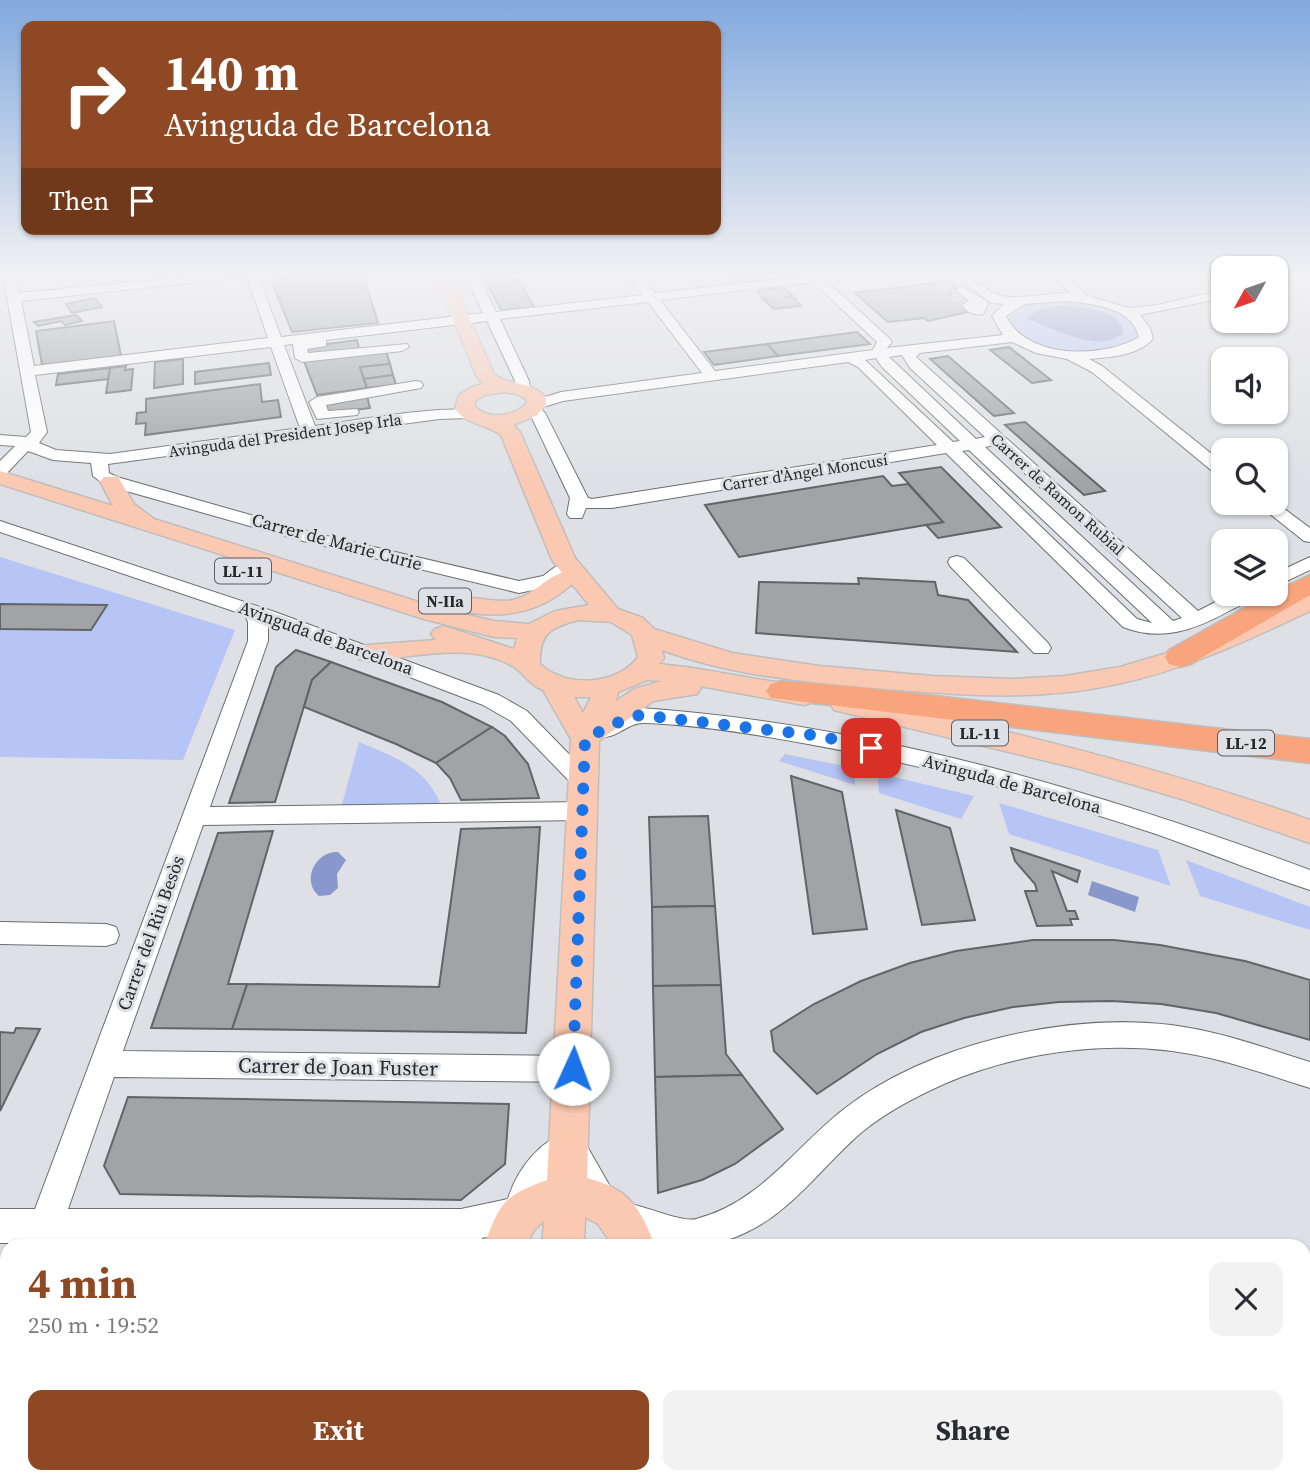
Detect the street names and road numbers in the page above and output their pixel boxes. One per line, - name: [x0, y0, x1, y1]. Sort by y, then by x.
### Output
- street label: Avinguda del President Josep Irla: [167, 408, 404, 462]
- street label: Carrer de Ramon Rubial: [986, 428, 1130, 560]
- street label: Carrer d'Àngel Moncusí: [721, 448, 889, 496]
- street label: Carrer de Marie Curie: [249, 507, 425, 576]
- road number: LL-11: [215, 558, 271, 584]
- road number: N-IIa: [419, 588, 471, 614]
- street label: Avinguda de Barcelona: [236, 594, 418, 681]
- road number: LL-11: [952, 720, 1008, 746]
- road number: LL-12: [1218, 730, 1274, 756]
- street label: Avinguda de Barcelona: [920, 748, 1105, 820]
- street label: Carrer del Riu Besòs: [111, 852, 190, 1014]
- street label: Carrer de Joan Fuster: [238, 1050, 438, 1083]

